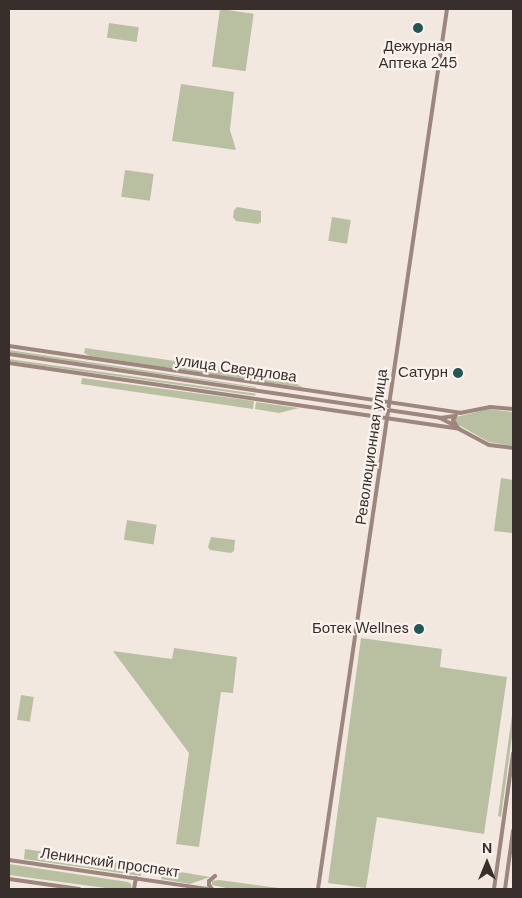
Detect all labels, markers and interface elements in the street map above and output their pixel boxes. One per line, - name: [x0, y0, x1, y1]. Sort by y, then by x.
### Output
- marker: Дежурная Аптека 245: [411, 21, 425, 35]
- place label: Дежурная Аптека 245: [378, 37, 458, 72]
- street label: улица Свердлова: [174, 352, 298, 386]
- place label: Сатурн: [398, 364, 448, 382]
- marker: Сатурн: [452, 367, 464, 379]
- street label: Революционная улица: [352, 368, 392, 526]
- place label: Ботек Wellnes: [312, 620, 409, 638]
- marker: Ботек Wellnes: [413, 623, 425, 635]
- north arrow: [462, 838, 512, 888]
- text: N: [482, 839, 492, 857]
- street label: Ленинский проспект: [39, 844, 181, 882]

